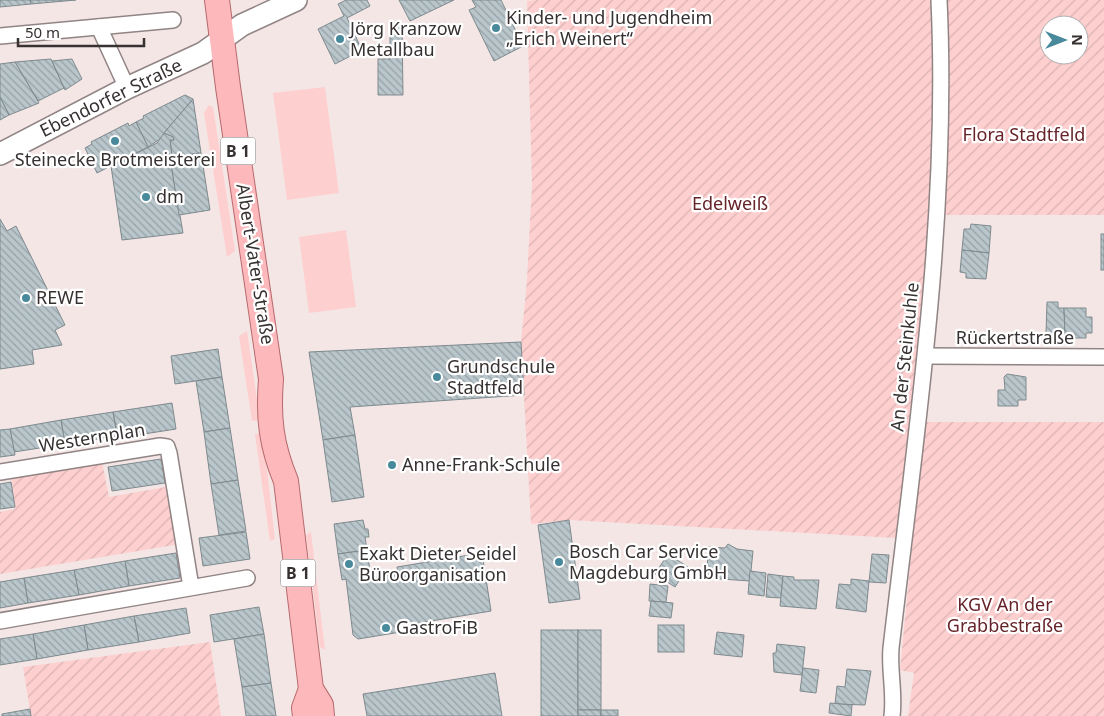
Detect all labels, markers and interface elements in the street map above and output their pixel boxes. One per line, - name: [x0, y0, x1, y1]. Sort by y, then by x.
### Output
- place label: Kinder- und Jugendheim „Erich Weinert“: [506, 5, 712, 50]
- scale bar: [18, 15, 144, 47]
- north arrow: [1039, 15, 1089, 65]
- place label: Jörg Kranzow Metallbau: [348, 16, 461, 61]
- text: 50 m: [25, 22, 60, 42]
- marker: Kinder- und Jugendheim „Erich Weinert“: [490, 22, 502, 34]
- marker: Jörg Kranzow Metallbau: [334, 33, 346, 45]
- text: N: [1068, 34, 1087, 46]
- street label: Ebendorfer Straße: [36, 52, 186, 142]
- park label: Flora Stadtfeld: [963, 122, 1085, 146]
- marker: Steinecke Brotmeisterei: [109, 135, 121, 147]
- road number: B 1: [220, 138, 256, 164]
- place label: Steinecke Brotmeisterei: [15, 147, 215, 171]
- street label: Albert-Vater-Straße: [231, 182, 281, 346]
- place label: dm: [156, 184, 184, 208]
- marker: dm: [140, 191, 152, 203]
- park label: Edelweiß: [692, 191, 768, 215]
- street label: An der Steinkuhle: [884, 281, 924, 433]
- place label: REWE: [36, 285, 84, 309]
- marker: REWE: [20, 292, 32, 304]
- street label: Rückertstraße: [956, 325, 1074, 349]
- place label: Grundschule Stadtfeld: [447, 354, 555, 399]
- marker: Grundschule Stadtfeld: [431, 371, 443, 383]
- street label: Westernplan: [37, 417, 147, 457]
- place label: Anne-Frank-Schule: [402, 452, 560, 476]
- marker: Anne-Frank-Schule: [386, 459, 398, 471]
- place label: Bosch Car Service Magdeburg GmbH: [569, 539, 727, 584]
- place label: Exakt Dieter Seidel Büroorganisation: [359, 541, 517, 586]
- marker: Bosch Car Service Magdeburg GmbH: [553, 556, 565, 568]
- marker: Exakt Dieter Seidel Büroorganisation: [343, 558, 355, 570]
- road number: B 1: [280, 560, 316, 586]
- park label: KGV An der Grabbestraße: [947, 592, 1063, 637]
- place label: GastroFiB: [396, 615, 478, 639]
- marker: GastroFiB: [380, 622, 392, 634]

